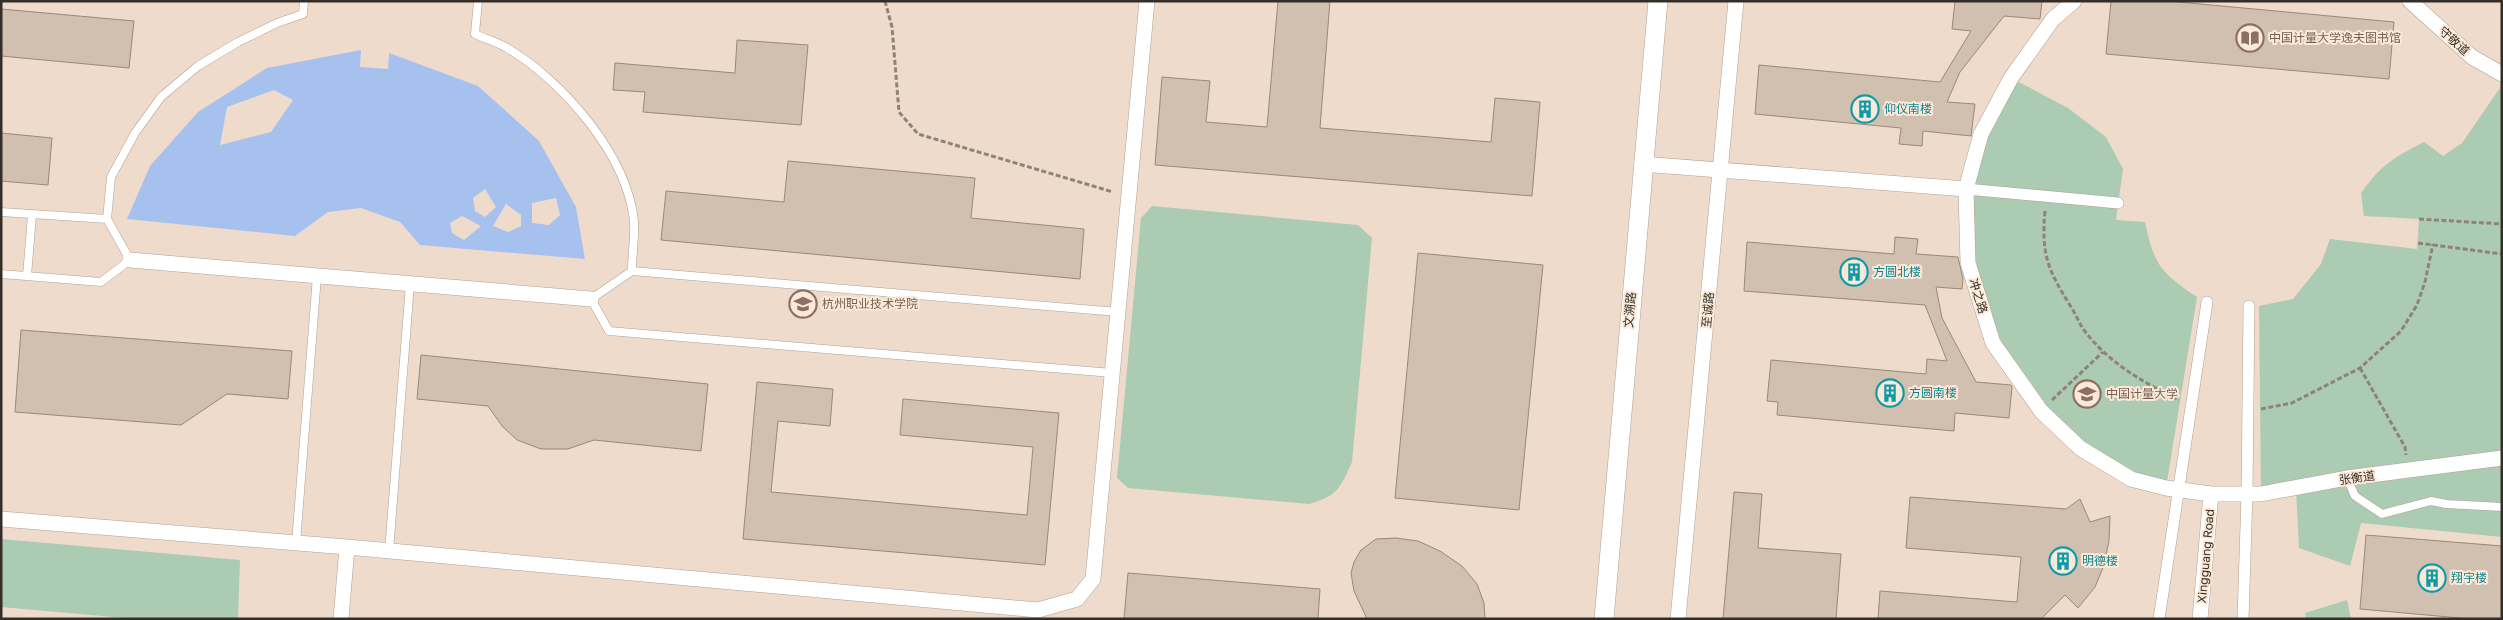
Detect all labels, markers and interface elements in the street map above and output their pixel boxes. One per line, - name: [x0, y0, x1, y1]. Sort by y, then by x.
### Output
- library icon: 中国计量大学逸夫图书馆: [2235, 23, 2265, 53]
- street label: 守敬道: [2436, 23, 2473, 58]
- place label: 中国计量大学逸夫图书馆: [2269, 30, 2401, 45]
- building icon: 仰仪南楼: [1850, 94, 1880, 124]
- place label: 仰仪南楼: [1884, 101, 1932, 116]
- building icon: 方圆北楼: [1839, 257, 1869, 287]
- place label: 方圆北楼: [1873, 264, 1921, 279]
- street label: 冲之路: [1966, 276, 1991, 315]
- school or university icon: 杭州职业技术学院: [788, 289, 818, 319]
- street label: 文溯路: [1620, 291, 1639, 329]
- street label: 至诚路: [1698, 291, 1717, 329]
- place label: 杭州职业技术学院: [822, 296, 918, 311]
- building icon: 方圆南楼: [1875, 378, 1905, 408]
- school or university icon: 中国计量大学: [2072, 379, 2102, 409]
- place label: 方圆南楼: [1909, 385, 1957, 400]
- place label: 中国计量大学: [2106, 386, 2178, 401]
- street label: 张衡道: [2338, 468, 2376, 487]
- street label: Xingguang Road: [2194, 508, 2217, 604]
- building icon: 明德楼: [2048, 546, 2078, 576]
- place label: 明德楼: [2082, 553, 2118, 568]
- building icon: 翔宇楼: [2417, 563, 2447, 593]
- place label: 翔宇楼: [2451, 570, 2487, 585]

